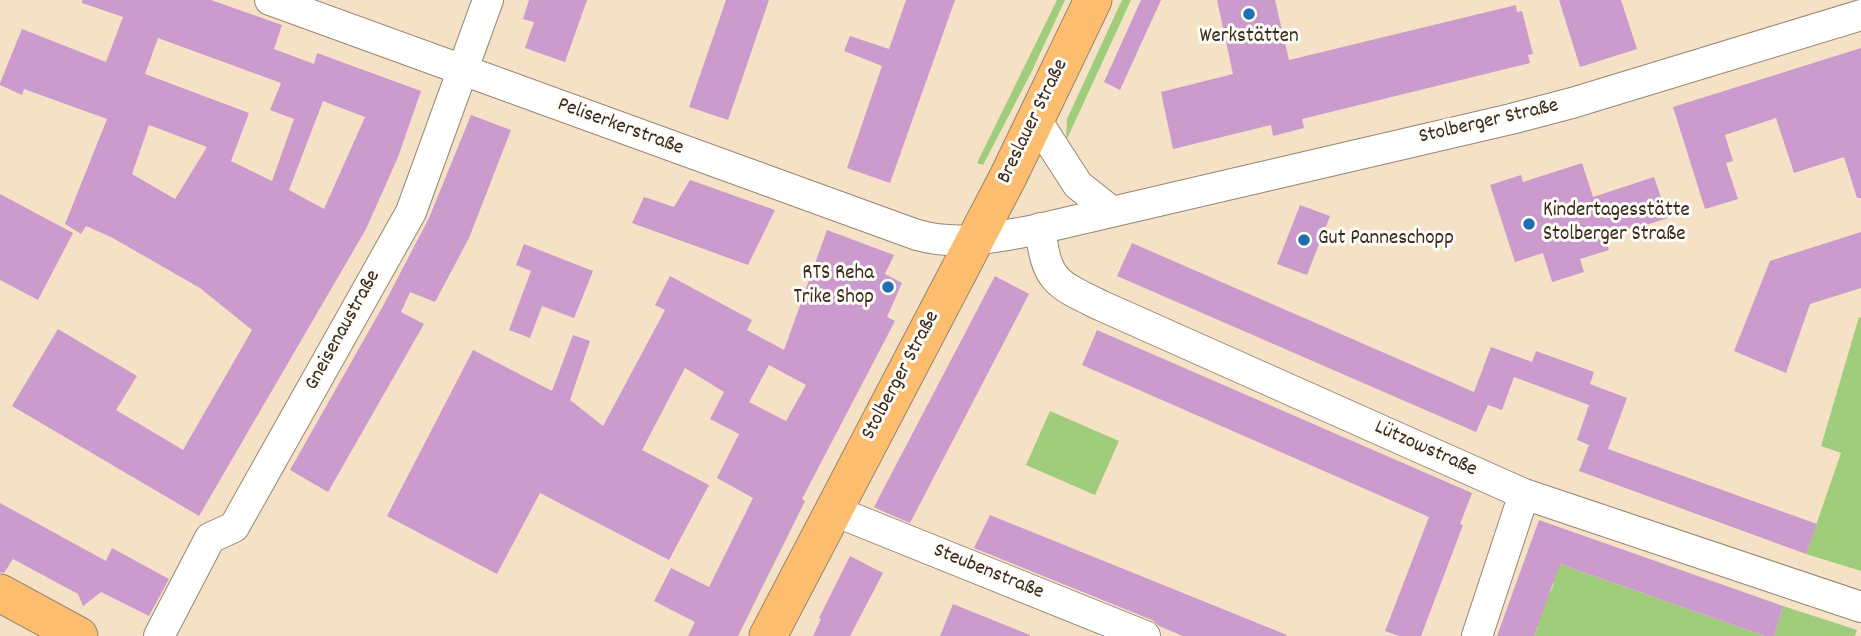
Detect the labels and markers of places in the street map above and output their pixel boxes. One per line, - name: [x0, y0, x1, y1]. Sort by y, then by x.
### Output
- marker: Werkstätten: [1241, 6, 1257, 22]
- place label: Werkstätten: [1199, 25, 1299, 51]
- place label: Kindertagesstätte Stolberger Straße: [1543, 199, 1690, 249]
- marker: Kindertagesstätte Stolberger Straße: [1521, 216, 1537, 232]
- place label: Gut Panneschopp: [1318, 227, 1454, 253]
- marker: Gut Panneschopp: [1296, 232, 1312, 248]
- place label: RTS Reha Trike Shop: [793, 262, 874, 312]
- marker: RTS Reha Trike Shop: [880, 279, 896, 295]

